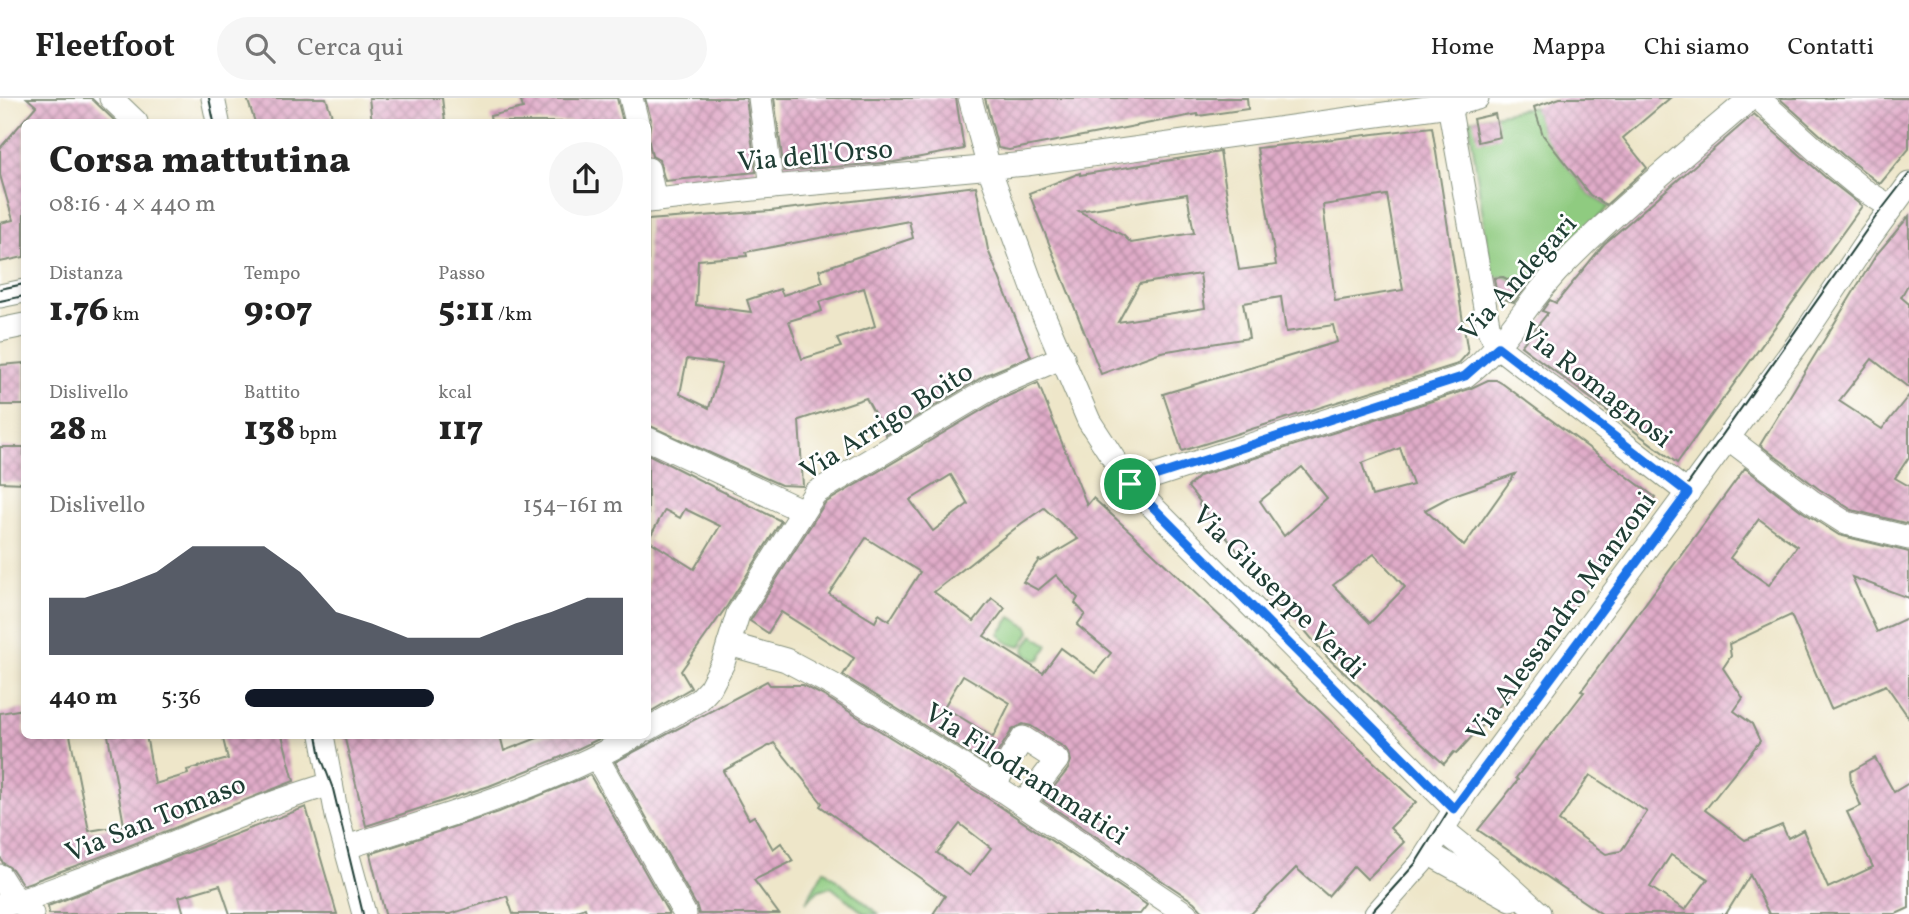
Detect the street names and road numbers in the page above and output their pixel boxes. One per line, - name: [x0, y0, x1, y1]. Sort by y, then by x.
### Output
- street label: Via dell'Orso: [736, 130, 895, 183]
- street label: Via Andegari: [1451, 206, 1587, 351]
- street label: Via Romagnosi: [1511, 314, 1680, 458]
- street label: Via Arrigo Boito: [793, 353, 981, 491]
- street label: Via Alessandro Manzoni: [1458, 484, 1666, 751]
- street label: Via Giuseppe Verdi: [1183, 497, 1374, 688]
- street label: Via Filodrammatici: [916, 694, 1135, 856]
- street label: Via San Tomaso: [60, 765, 252, 873]

